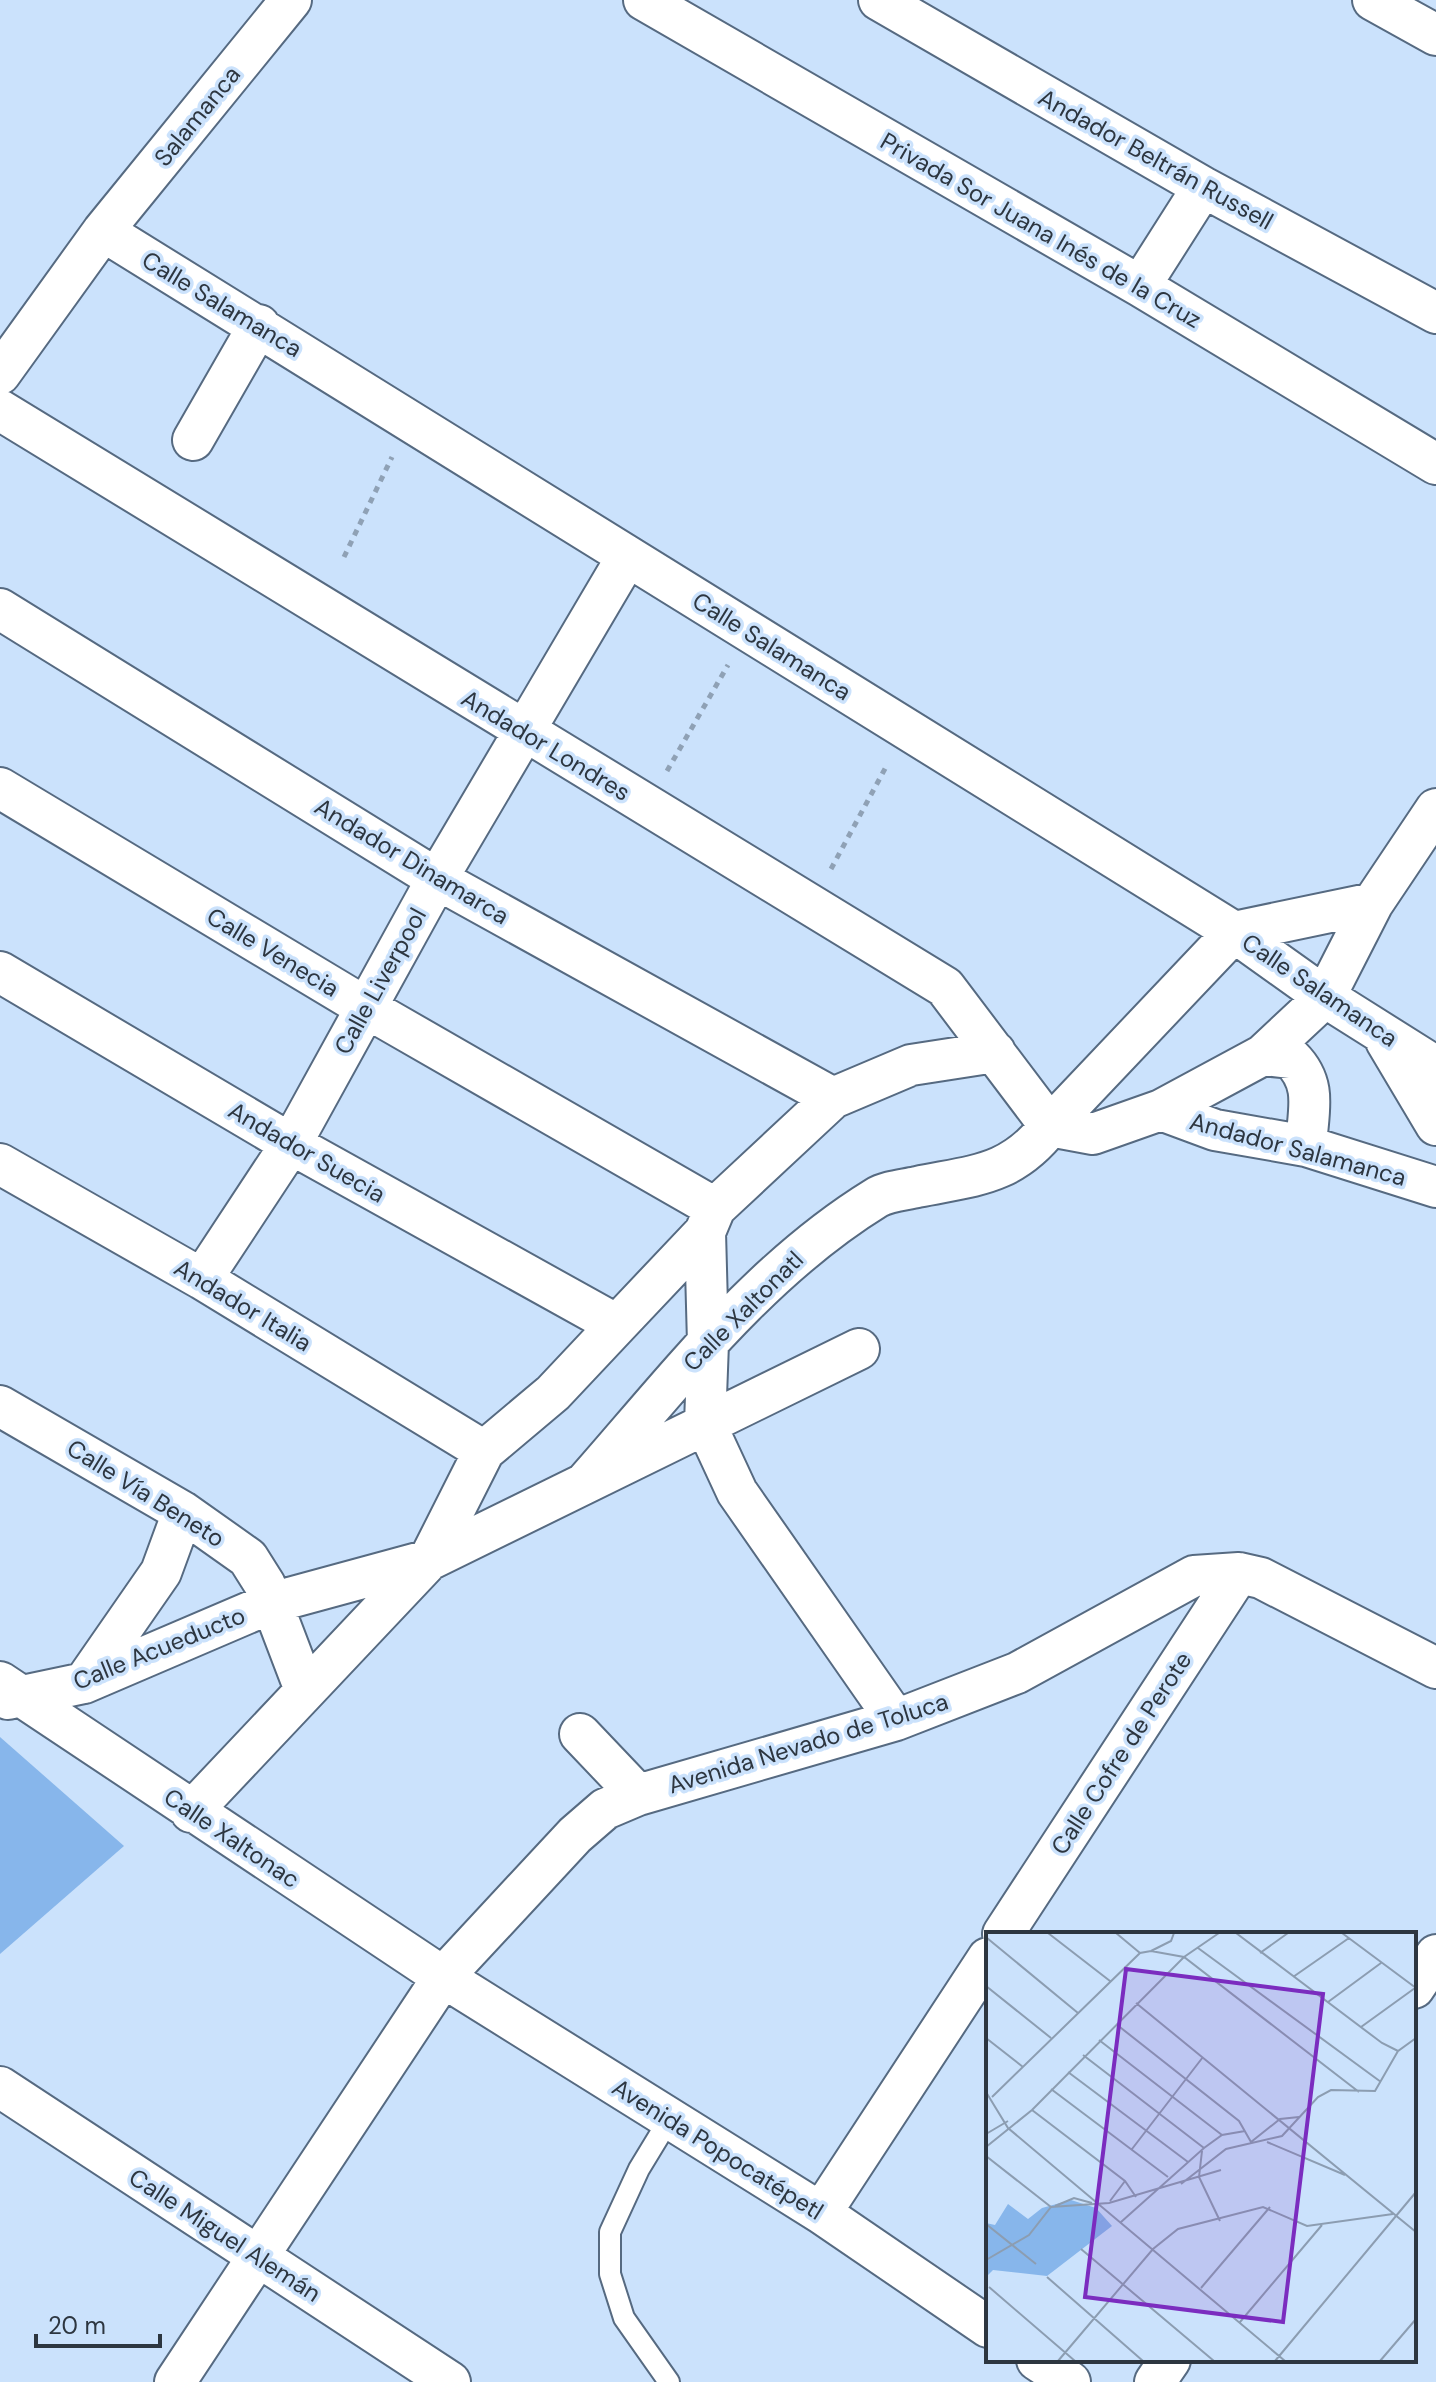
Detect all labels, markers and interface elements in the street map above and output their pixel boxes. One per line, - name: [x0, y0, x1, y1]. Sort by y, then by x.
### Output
- street label: Salamanca: [147, 59, 247, 173]
- street label: Andador Beltrán Russell: [1033, 82, 1279, 236]
- street label: Privada Sor Juana Inés de la Cruz: [875, 125, 1207, 335]
- street label: Calle Salamanca: [136, 244, 308, 364]
- street label: Calle Salamanca: [687, 585, 857, 707]
- street label: Andador Londres: [456, 682, 636, 808]
- street label: Andador Dinamarca: [309, 791, 515, 931]
- street label: Calle Venecia: [201, 900, 345, 1004]
- street label: Calle Liverpool: [327, 902, 433, 1060]
- street label: Calle Salamanca: [1236, 926, 1404, 1054]
- street label: Andador Suecia: [223, 1095, 391, 1209]
- street label: Andador Salamanca: [1186, 1105, 1410, 1193]
- street label: Calle Xaltonatl: [676, 1244, 810, 1378]
- street label: Andador Italia: [169, 1252, 317, 1358]
- street label: Calle Vía Beneto: [61, 1432, 231, 1554]
- street label: Calle Acueducto: [68, 1599, 250, 1697]
- street label: Calle Cofre de Perote: [1044, 1646, 1198, 1860]
- street label: Avenida Nevado de Toluca: [664, 1686, 952, 1800]
- street label: Calle Xaltonac: [158, 1781, 306, 1895]
- inset map: [986, 1932, 1416, 2362]
- street label: Avenida Popocatépetl: [607, 2071, 829, 2227]
- street label: Calle Miguel Alemán: [123, 2161, 327, 2309]
- scale bar: [36, 2298, 160, 2348]
- text: 20 m: [48, 2310, 106, 2341]

